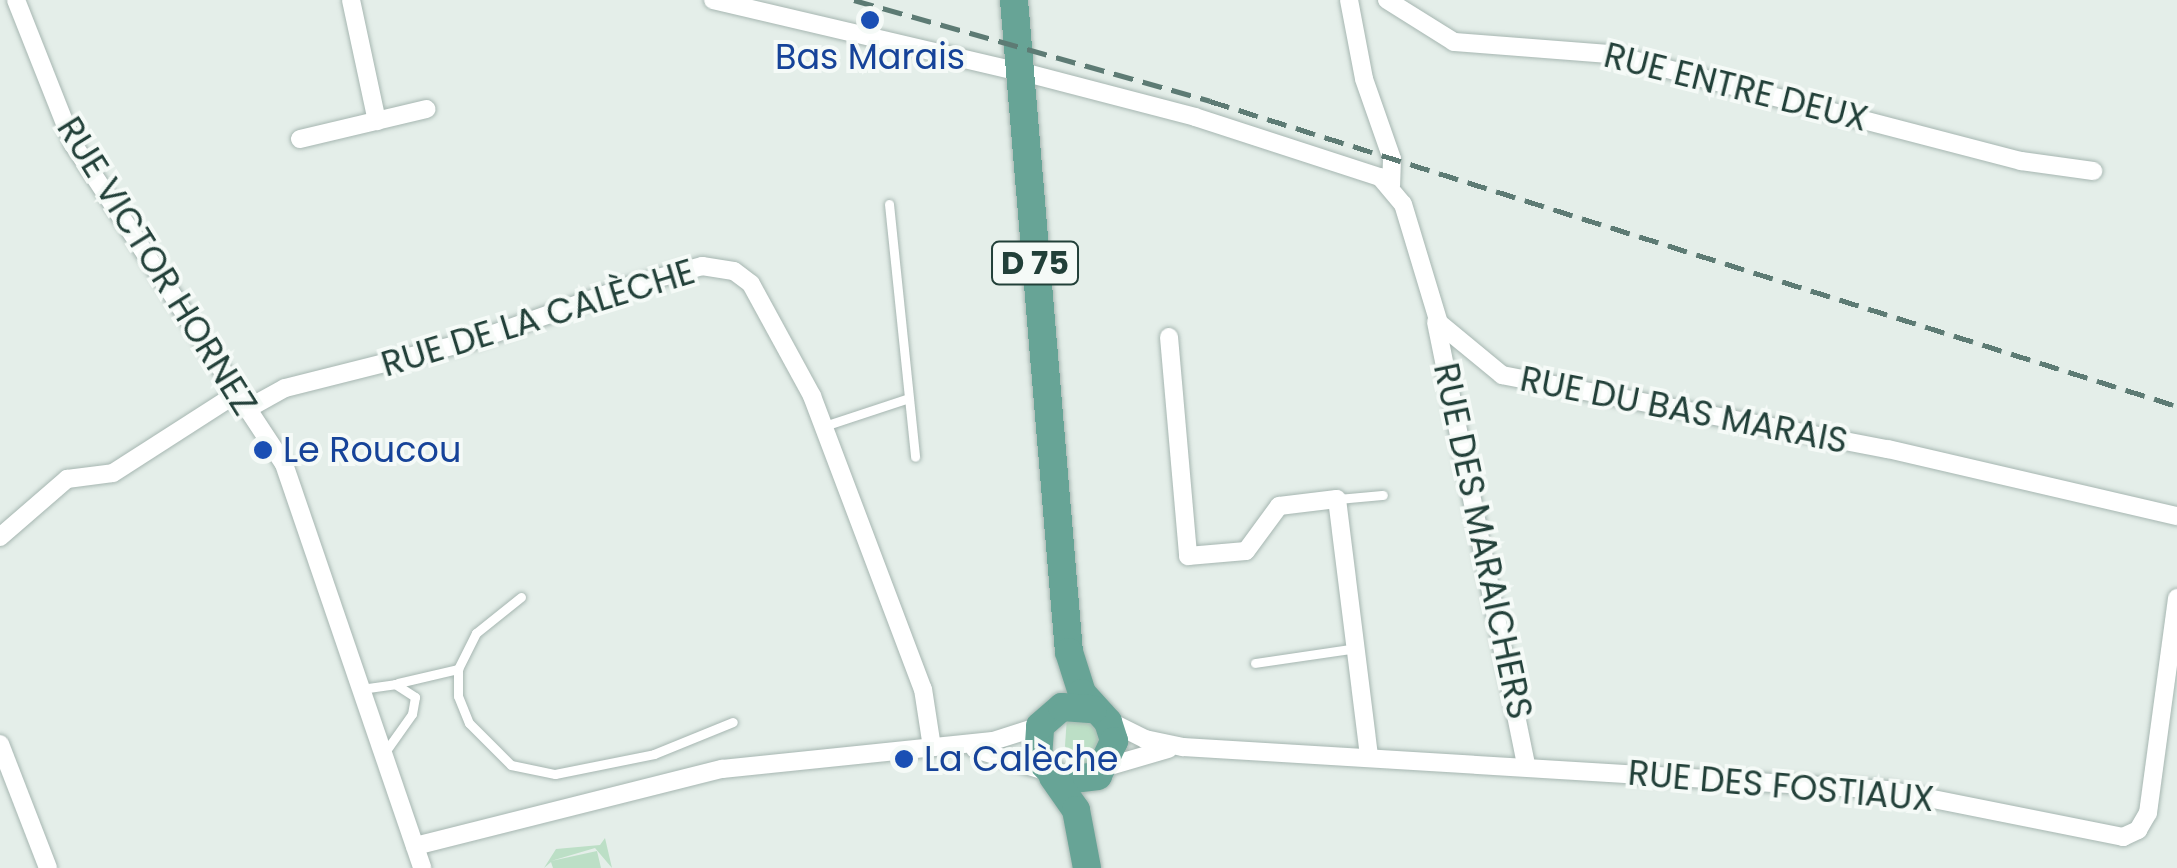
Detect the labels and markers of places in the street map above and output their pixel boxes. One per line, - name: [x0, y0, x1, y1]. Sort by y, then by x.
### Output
- marker: Bas Marais: [859, 9, 881, 31]
- place label: Bas Marais: [775, 36, 965, 78]
- place label: Le Roucou: [283, 429, 461, 471]
- marker: Le Roucou: [252, 439, 274, 461]
- place label: La Calèche: [924, 738, 1118, 780]
- marker: La Calèche: [893, 748, 915, 770]

